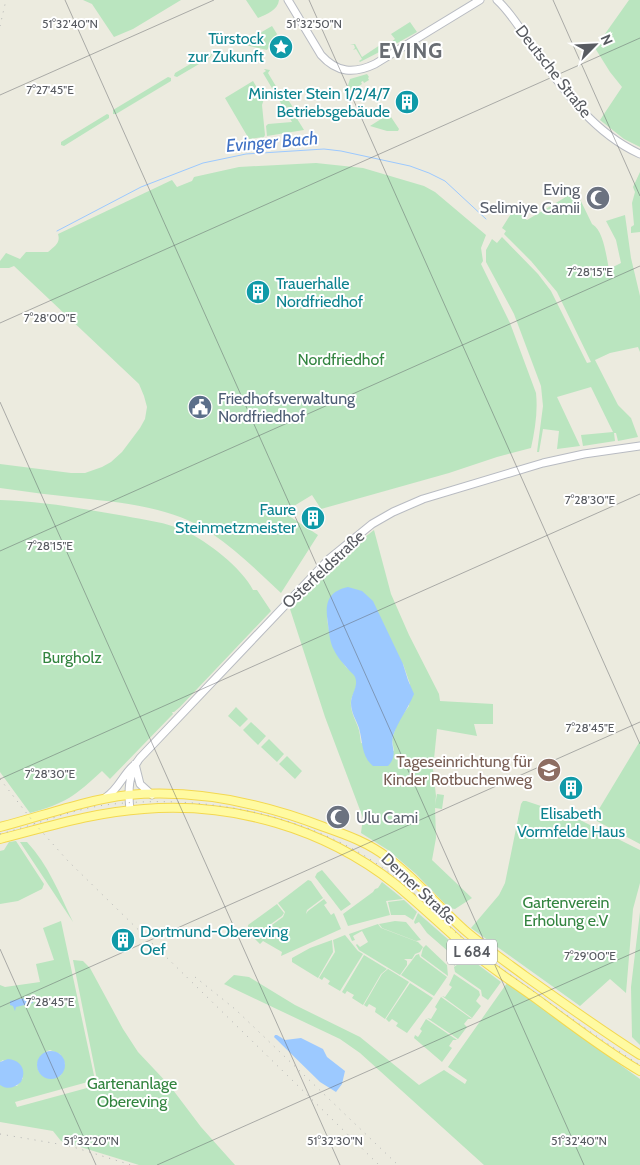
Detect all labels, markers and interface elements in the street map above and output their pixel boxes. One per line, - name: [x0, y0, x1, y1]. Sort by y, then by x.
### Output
- text: 51°32'40"N: [42, 16, 98, 31]
- text: 51°32'50"N: [286, 16, 342, 31]
- north arrow: [570, 20, 620, 70]
- street label: Deutsche Straße: [512, 21, 596, 121]
- place label: Türstock zur Zukunft: [188, 29, 265, 66]
- text: N: [597, 32, 617, 48]
- place icon: Türstock zur Zukunft: [268, 34, 294, 60]
- district label: EVING: [379, 38, 443, 63]
- text: 7°27'45"E: [26, 82, 74, 97]
- place label: Minister Stein 1/2/4/7 Betriebsgebäude: [248, 84, 390, 121]
- building icon: Minister Stein 1/2/4/7 Betriebsgebäude: [394, 89, 420, 115]
- water label: Evinger Bach: [225, 127, 319, 157]
- place label: Eving Selimiye Camii: [480, 180, 581, 217]
- mosque icon: Eving Selimiye Camii: [585, 185, 611, 211]
- text: 7°28'15"E: [567, 264, 613, 279]
- place label: Trauerhalle Nordfriedhof: [276, 274, 364, 311]
- building icon: Trauerhalle Nordfriedhof: [245, 279, 271, 305]
- text: 7°28'00"E: [24, 310, 77, 325]
- park label: Nordfriedhof: [297, 350, 385, 369]
- place label: Friedhofsverwaltung Nordfriedhof: [218, 389, 356, 426]
- public building icon: Friedhofsverwaltung Nordfriedhof: [187, 394, 213, 420]
- text: 7°28'30"E: [565, 492, 616, 507]
- place label: Faure Steinmetzmeister: [175, 500, 297, 537]
- building icon: Faure Steinmetzmeister: [300, 505, 326, 531]
- street label: Osterfeldstraße: [278, 527, 368, 612]
- text: 7°28'15"E: [27, 538, 73, 553]
- park label: Burgholz: [42, 648, 102, 667]
- text: 7°28'45"E: [566, 720, 615, 735]
- place label: Tageseinrichtung für Kinder Rotbuchenweg: [383, 752, 533, 789]
- school or university icon: Tageseinrichtung für Kinder Rotbuchenweg: [536, 757, 562, 783]
- text: 7°28'30"E: [25, 766, 76, 781]
- building icon: Elisabeth Vormfelde Haus: [558, 775, 584, 801]
- mosque icon: Ulu Cami: [325, 804, 351, 830]
- place label: Elisabeth Vormfelde Haus: [517, 804, 625, 841]
- place label: Ulu Cami: [356, 808, 418, 827]
- street label: Derner Straße: [377, 849, 460, 928]
- park label: Gartenverein Erholung e.V: [522, 893, 610, 930]
- place label: Dortmund-Obereving Oef: [140, 922, 289, 959]
- building icon: Dortmund-Obereving Oef: [110, 927, 136, 953]
- road number: L 684: [447, 940, 497, 964]
- text: 7°29'00"E: [564, 948, 616, 963]
- text: 7°28'45"E: [26, 994, 75, 1009]
- park label: Gartenanlage Obereving: [87, 1074, 177, 1111]
- text: 51°32'20"N: [63, 1133, 119, 1148]
- text: 51°32'30"N: [307, 1133, 363, 1148]
- text: 51°32'40"N: [551, 1133, 607, 1148]

